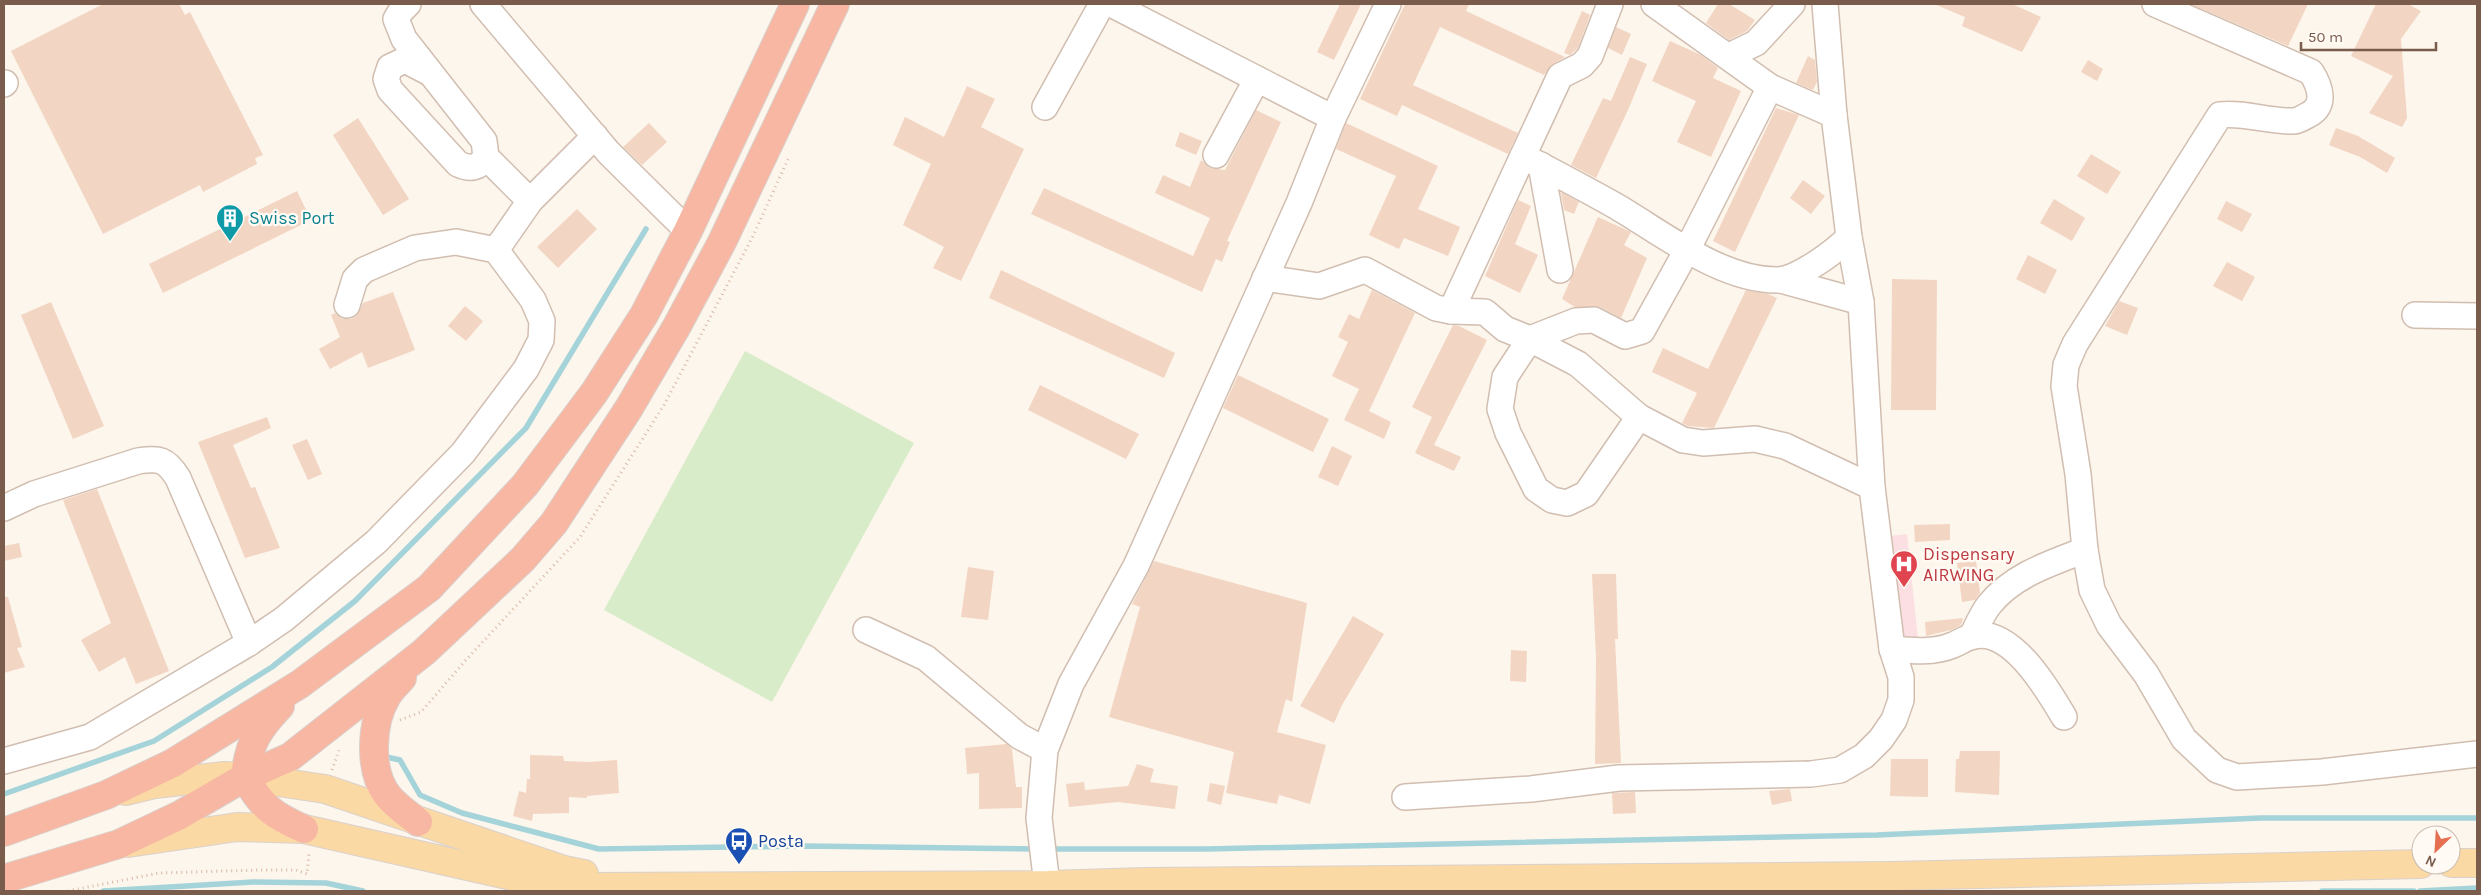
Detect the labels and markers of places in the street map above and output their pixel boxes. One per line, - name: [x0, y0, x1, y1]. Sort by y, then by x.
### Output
- building icon: Swiss Port: [215, 203, 245, 242]
- place label: Swiss Port: [249, 207, 335, 229]
- place label: Dispensary AIRWING: [1923, 543, 2015, 586]
- hospital icon: Dispensary AIRWING: [1889, 549, 1919, 588]
- bus stop icon: Posta: [724, 826, 754, 865]
- place label: Posta: [758, 830, 804, 852]

